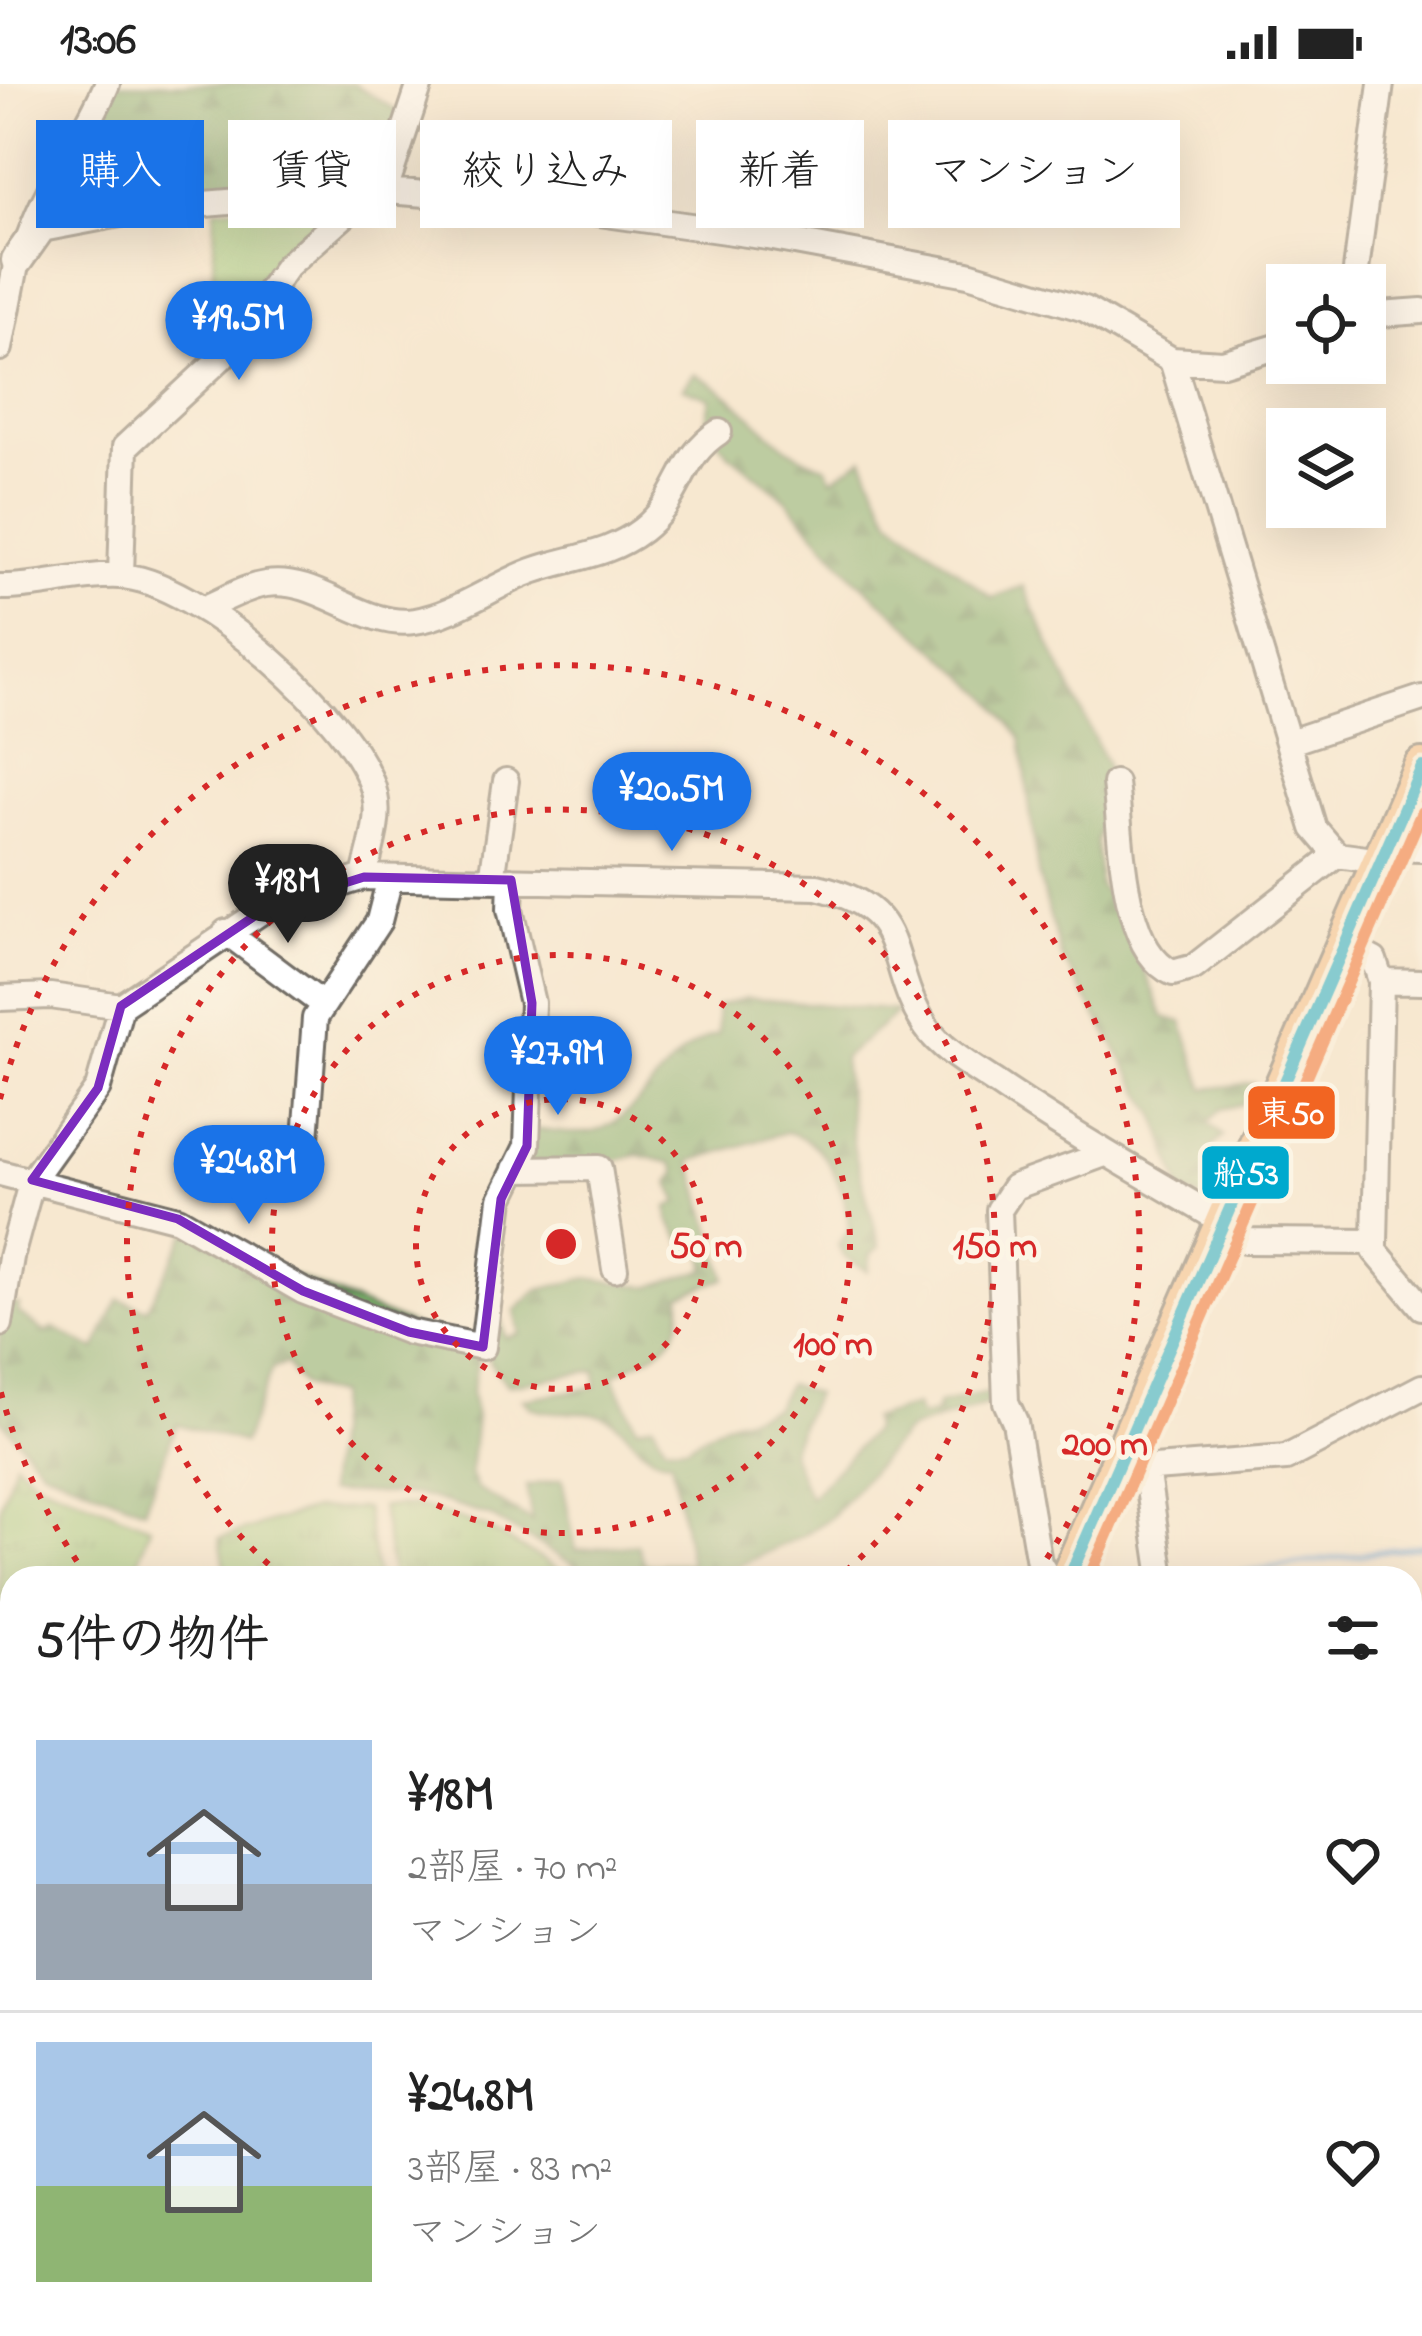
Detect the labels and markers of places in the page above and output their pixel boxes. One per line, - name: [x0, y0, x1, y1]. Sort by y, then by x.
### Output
- pin: ¥19.5M: [141, 281, 337, 383]
- pin: ¥20.5M: [574, 752, 770, 854]
- pin: ¥18M: [217, 844, 359, 946]
- pin: ¥27.9M: [460, 1016, 656, 1118]
- pin: ¥24.8M: [151, 1125, 347, 1227]
- centre of rings: [540, 1223, 582, 1265]

